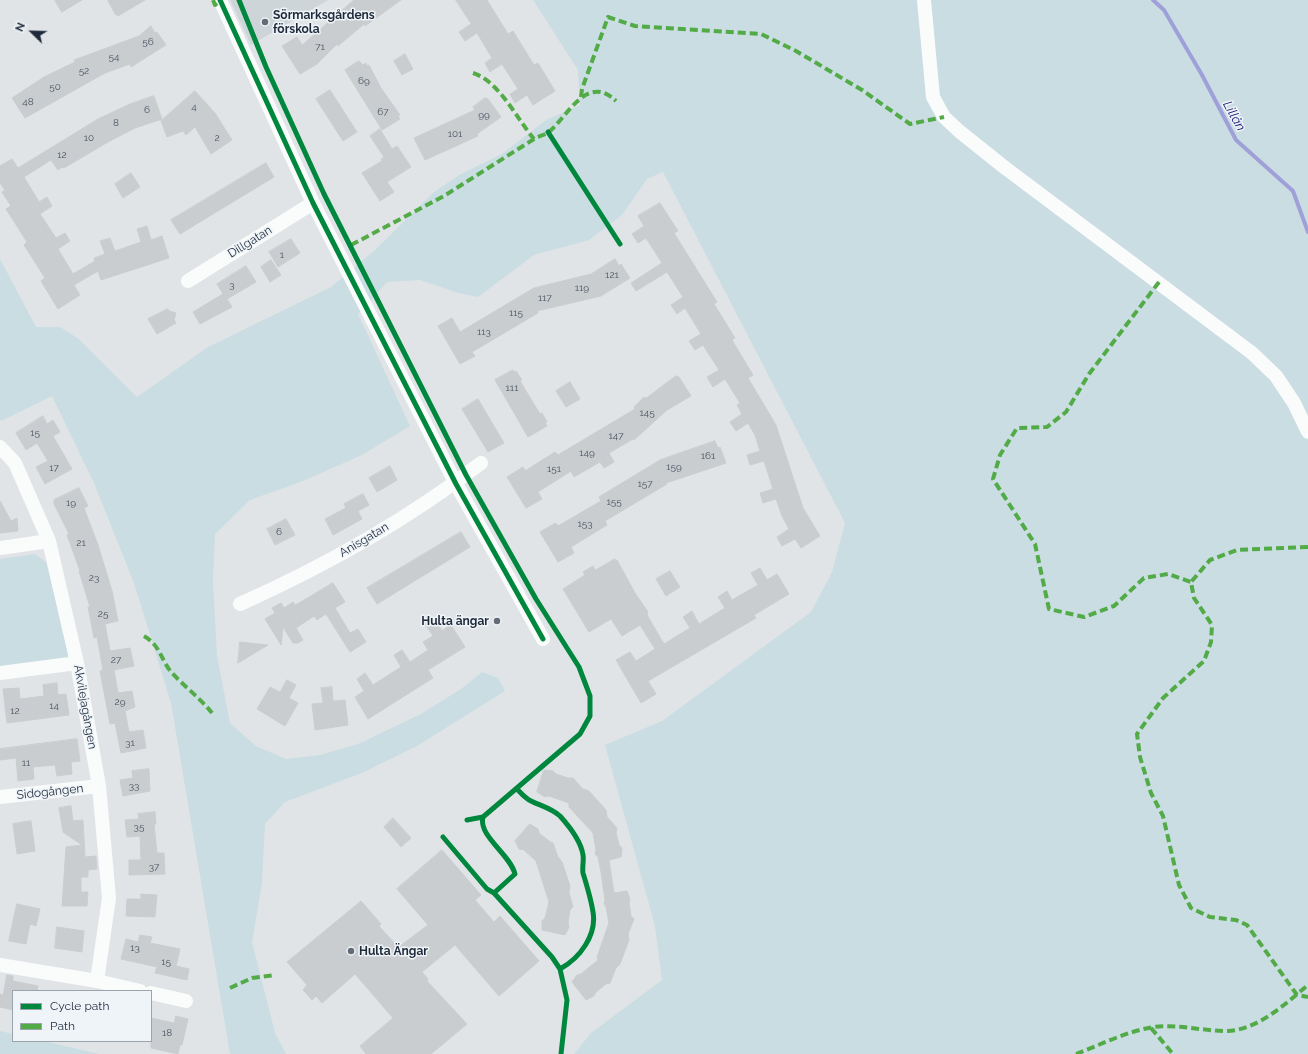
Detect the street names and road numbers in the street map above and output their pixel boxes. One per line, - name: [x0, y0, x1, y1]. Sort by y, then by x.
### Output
- street label: Dillgatan: [225, 223, 275, 261]
- street label: Anisgatan: [337, 520, 391, 560]
- street label: Akvilejagången: [70, 664, 100, 750]
- street label: Sidogången: [16, 781, 84, 803]

